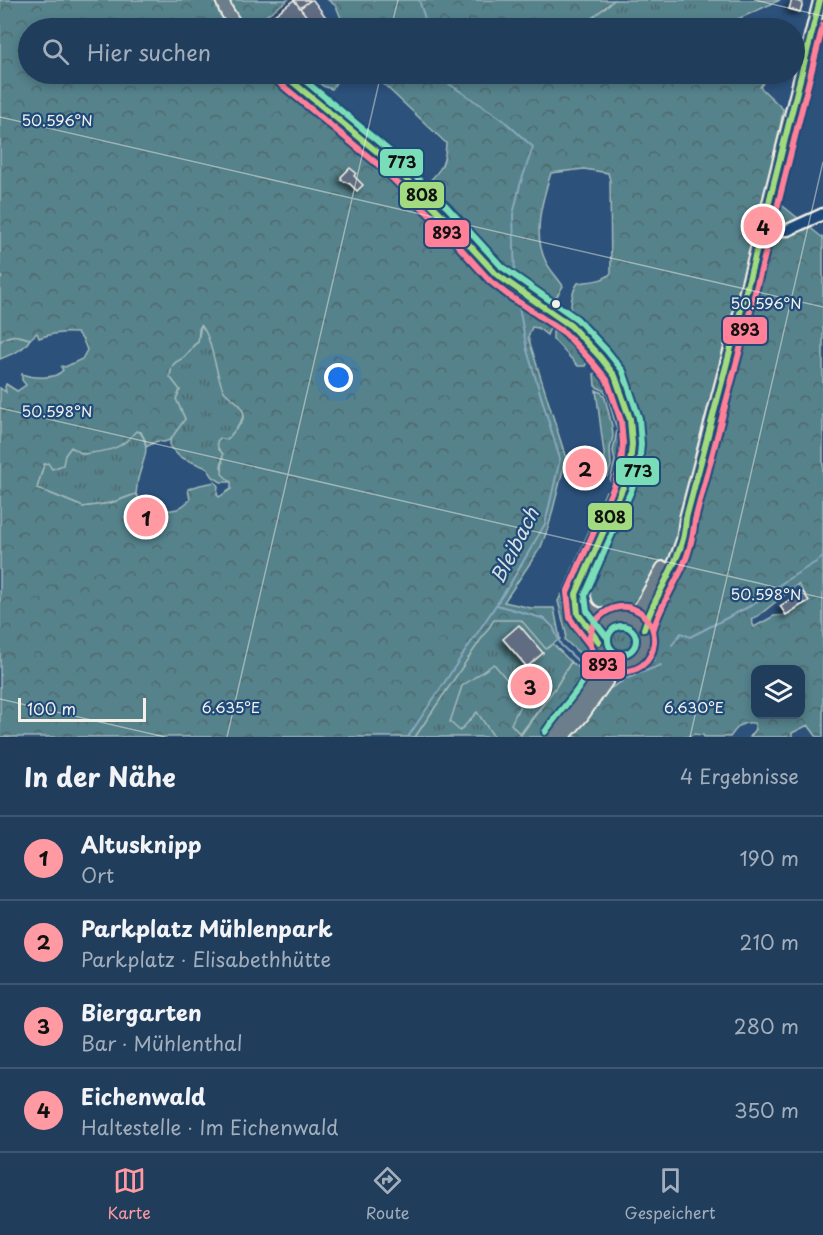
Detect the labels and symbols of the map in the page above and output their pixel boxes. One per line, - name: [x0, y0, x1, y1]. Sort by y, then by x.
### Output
- text: 50.596°N: [21, 108, 93, 131]
- line badge: 773: [379, 148, 424, 177]
- text: 773: [388, 149, 416, 173]
- line badge: 808: [399, 181, 445, 209]
- text: 808: [406, 182, 438, 206]
- pin: 4: [744, 204, 783, 248]
- line badge: 893: [424, 219, 470, 248]
- text: 893: [432, 220, 462, 244]
- text: 50.596°N: [730, 291, 802, 314]
- unlabelled marker: [550, 298, 562, 310]
- line badge: 893: [722, 316, 768, 345]
- text: 893: [730, 317, 760, 341]
- your location: [324, 363, 353, 392]
- text: 50.598°N: [22, 399, 92, 422]
- pin: 2: [566, 446, 604, 490]
- line badge: 773: [615, 457, 660, 486]
- text: 773: [624, 458, 652, 482]
- pin: 1: [126, 494, 166, 540]
- water label: Bleibach: [482, 502, 546, 588]
- line badge: 808: [587, 502, 633, 531]
- text: 808: [594, 504, 626, 528]
- text: 50.598°N: [731, 582, 801, 605]
- line badge: 893: [581, 651, 626, 680]
- text: 893: [588, 652, 618, 676]
- pin: 3: [510, 664, 550, 708]
- scale bar: [18, 695, 146, 722]
- text: 6.635°E: [202, 695, 260, 718]
- text: 6.630°E: [664, 695, 724, 718]

